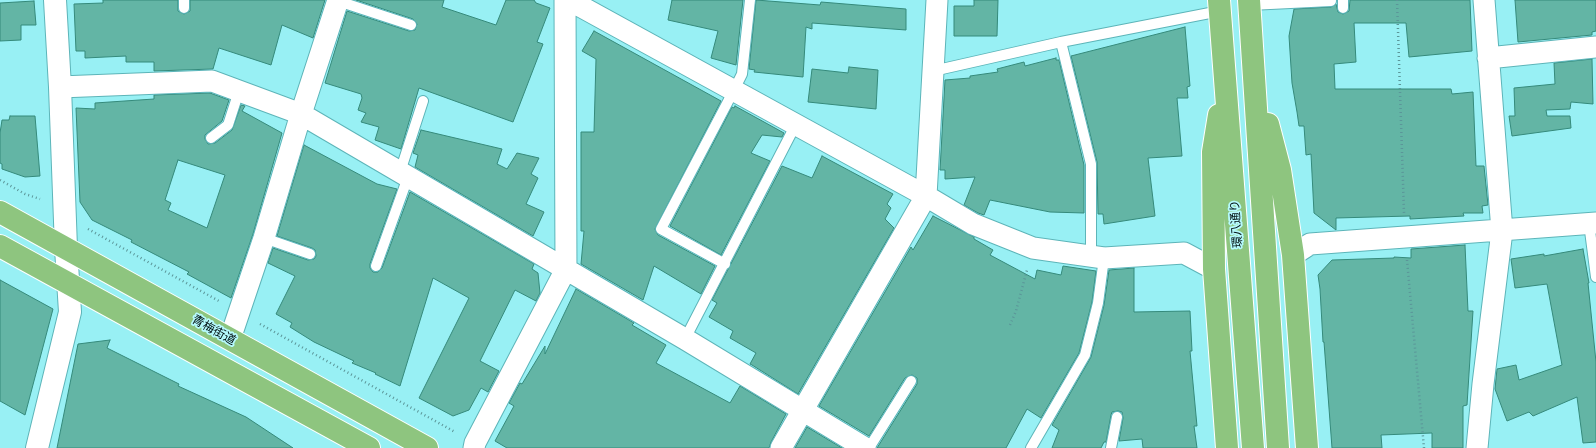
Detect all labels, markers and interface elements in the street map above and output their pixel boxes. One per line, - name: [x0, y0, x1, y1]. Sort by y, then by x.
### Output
- street label: 環八通り: [1227, 200, 1245, 248]
- street label: 青梅街道: [190, 312, 238, 348]

